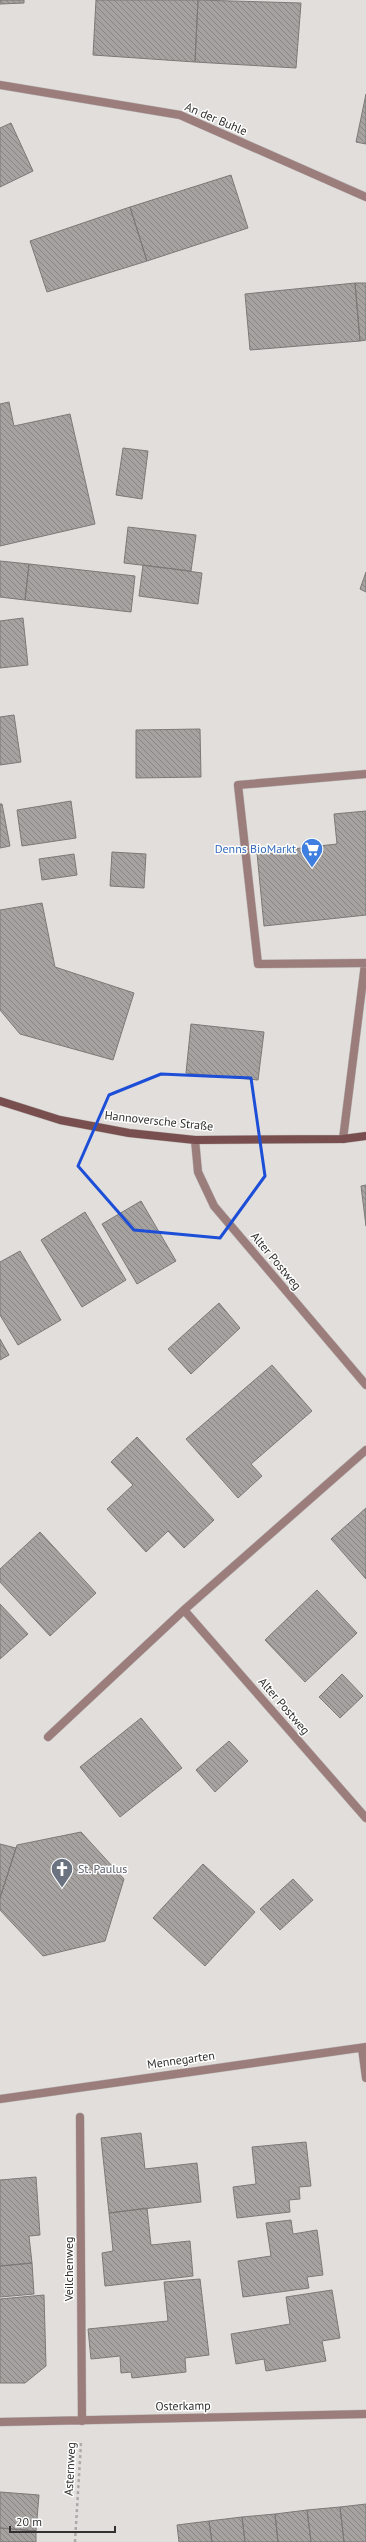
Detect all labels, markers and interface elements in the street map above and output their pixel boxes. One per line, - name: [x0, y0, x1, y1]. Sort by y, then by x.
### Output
- street label: An der Buhle: [183, 99, 250, 138]
- supermarket icon: Denns BioMarkt: [299, 836, 325, 869]
- place label: Denns BioMarkt: [215, 841, 296, 856]
- street label: Hannoversche Straße: [104, 1107, 214, 1134]
- street label: Alter Postweg: [248, 1229, 305, 1293]
- street label: Alter Postweg: [256, 1674, 313, 1737]
- church icon: St. Paulus: [49, 1856, 75, 1889]
- place label: St. Paulus: [78, 1861, 127, 1876]
- street label: Mennegarten: [146, 2047, 216, 2072]
- street label: Veilchenweg: [61, 2237, 76, 2302]
- street label: Osterkamp: [155, 2398, 211, 2413]
- street label: Asternweg: [61, 2442, 78, 2496]
- scale bar: [10, 2508, 115, 2534]
- text: 20 m: [16, 2514, 42, 2529]

